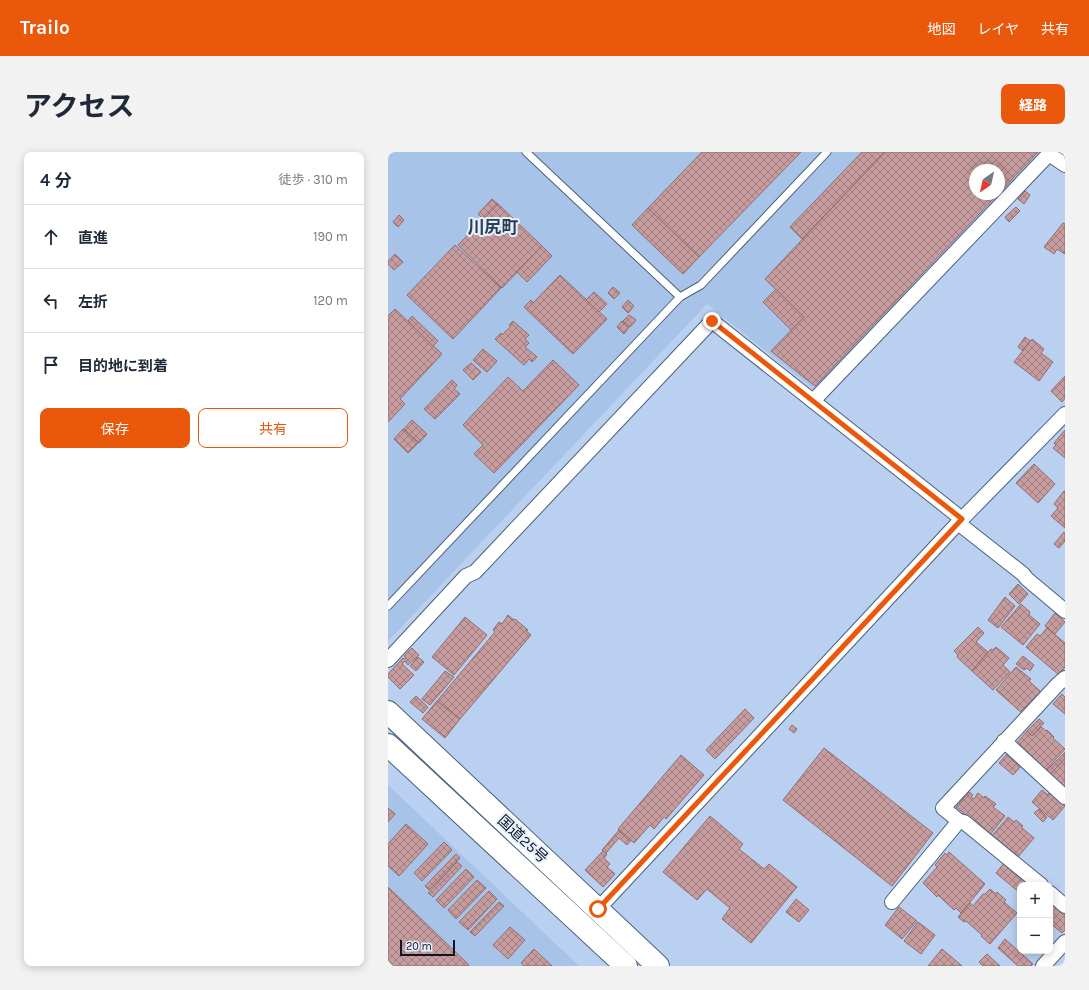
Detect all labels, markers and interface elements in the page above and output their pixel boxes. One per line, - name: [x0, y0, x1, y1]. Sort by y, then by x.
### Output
- text: Trailo: [20, 17, 70, 39]
- text: 地図: [927, 21, 955, 38]
- text: レイヤ: [977, 21, 1019, 38]
- text: 共有: [1041, 21, 1069, 38]
- button: 経路: [1001, 84, 1065, 124]
- text: アクセス: [24, 90, 135, 123]
- north arrow: [969, 164, 1005, 200]
- text: 4 分: [40, 170, 71, 190]
- text: 徒歩 · 310 m: [279, 172, 348, 187]
- district label: 川尻町: [468, 217, 519, 237]
- icon: ahead: [40, 226, 62, 248]
- text: 直進: [78, 229, 108, 247]
- text: 190 m: [313, 229, 348, 244]
- icon: left: [40, 290, 62, 312]
- text: 左折: [78, 293, 108, 311]
- text: 120 m: [313, 293, 348, 308]
- route end: [703, 312, 721, 330]
- icon: arrive: [40, 354, 62, 376]
- text: 目的地に到着: [78, 357, 168, 375]
- button: 保存: [40, 408, 190, 448]
- button: 共有: [198, 408, 348, 448]
- street label: 国道25号: [494, 811, 552, 867]
- map controls: [1017, 882, 1053, 954]
- button: +: [1017, 882, 1053, 918]
- route start: [589, 900, 607, 918]
- button: −: [1017, 918, 1053, 954]
- scale bar: [400, 938, 455, 957]
- text: 20 m: [406, 940, 432, 953]

